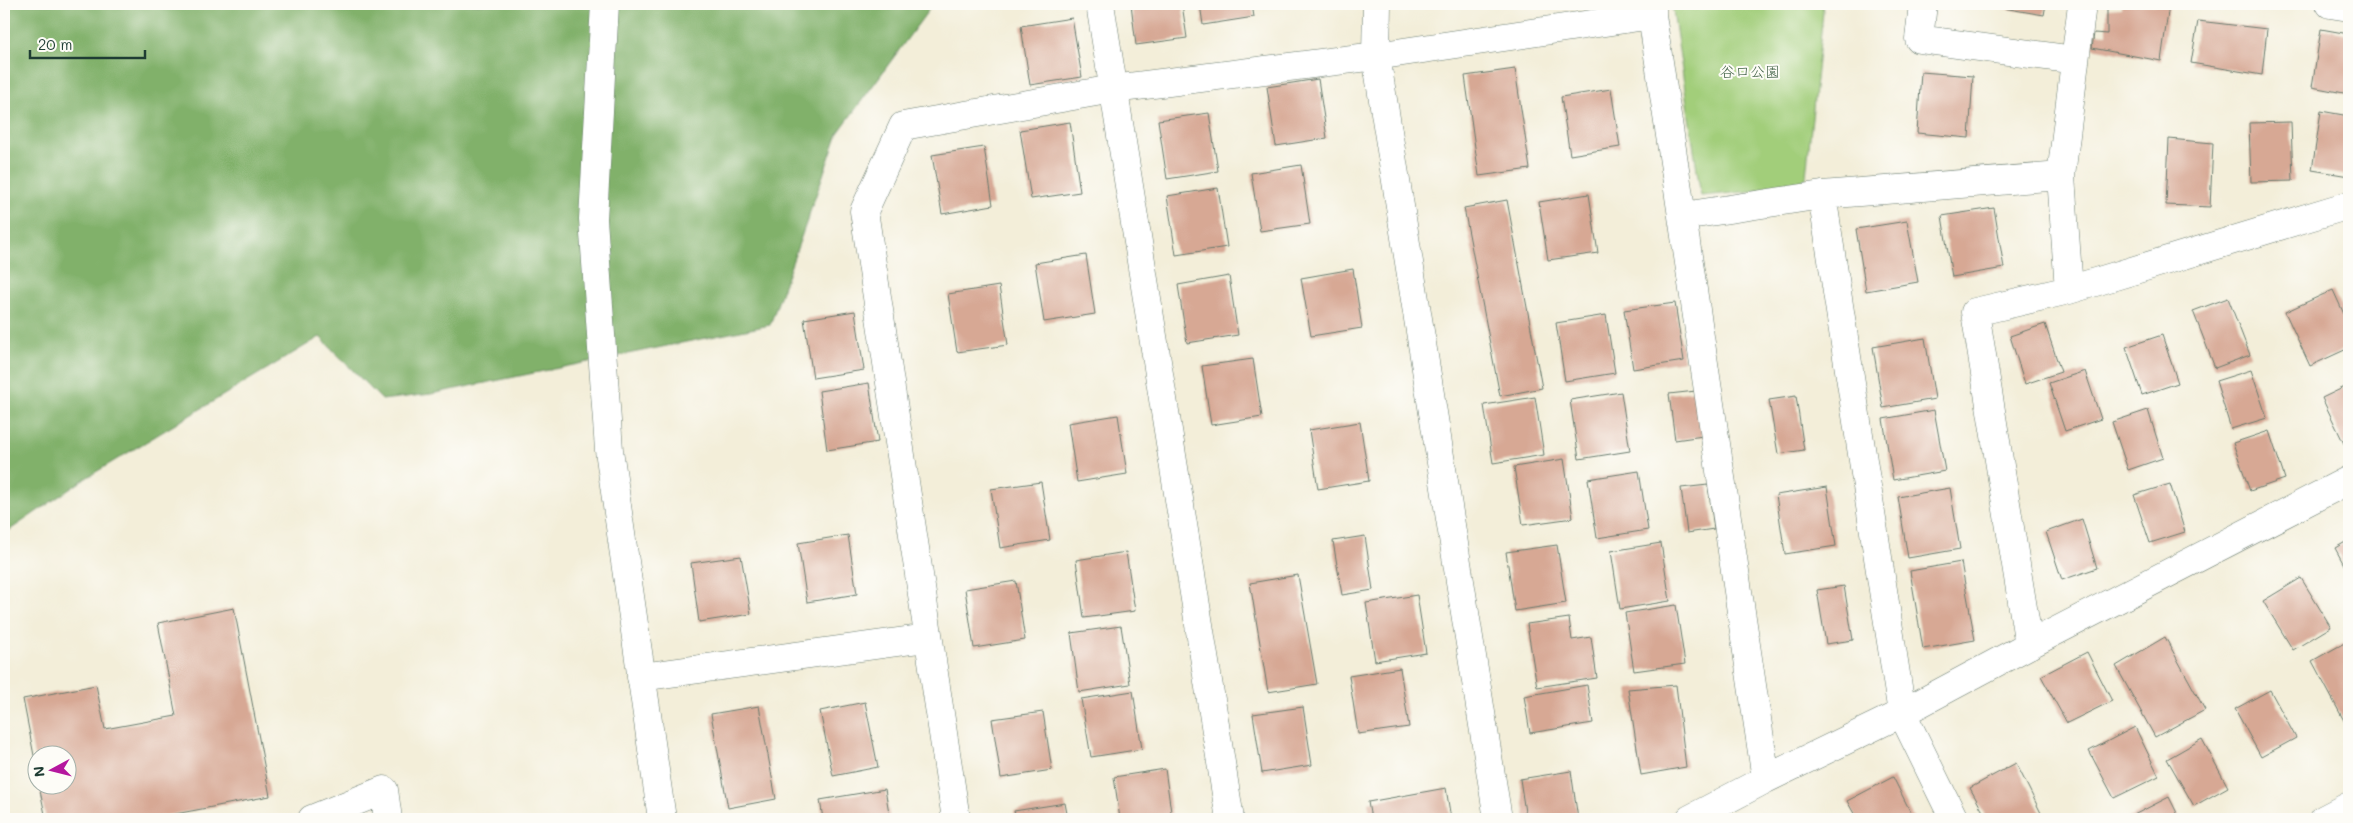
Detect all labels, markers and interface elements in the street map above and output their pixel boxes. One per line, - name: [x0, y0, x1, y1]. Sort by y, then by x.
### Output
- scale bar: [30, 28, 145, 60]
- text: 20 m: [38, 34, 72, 54]
- park label: 谷口公園: [1720, 61, 1780, 81]
- north arrow: [28, 746, 78, 796]
- text: N: [29, 765, 49, 778]

